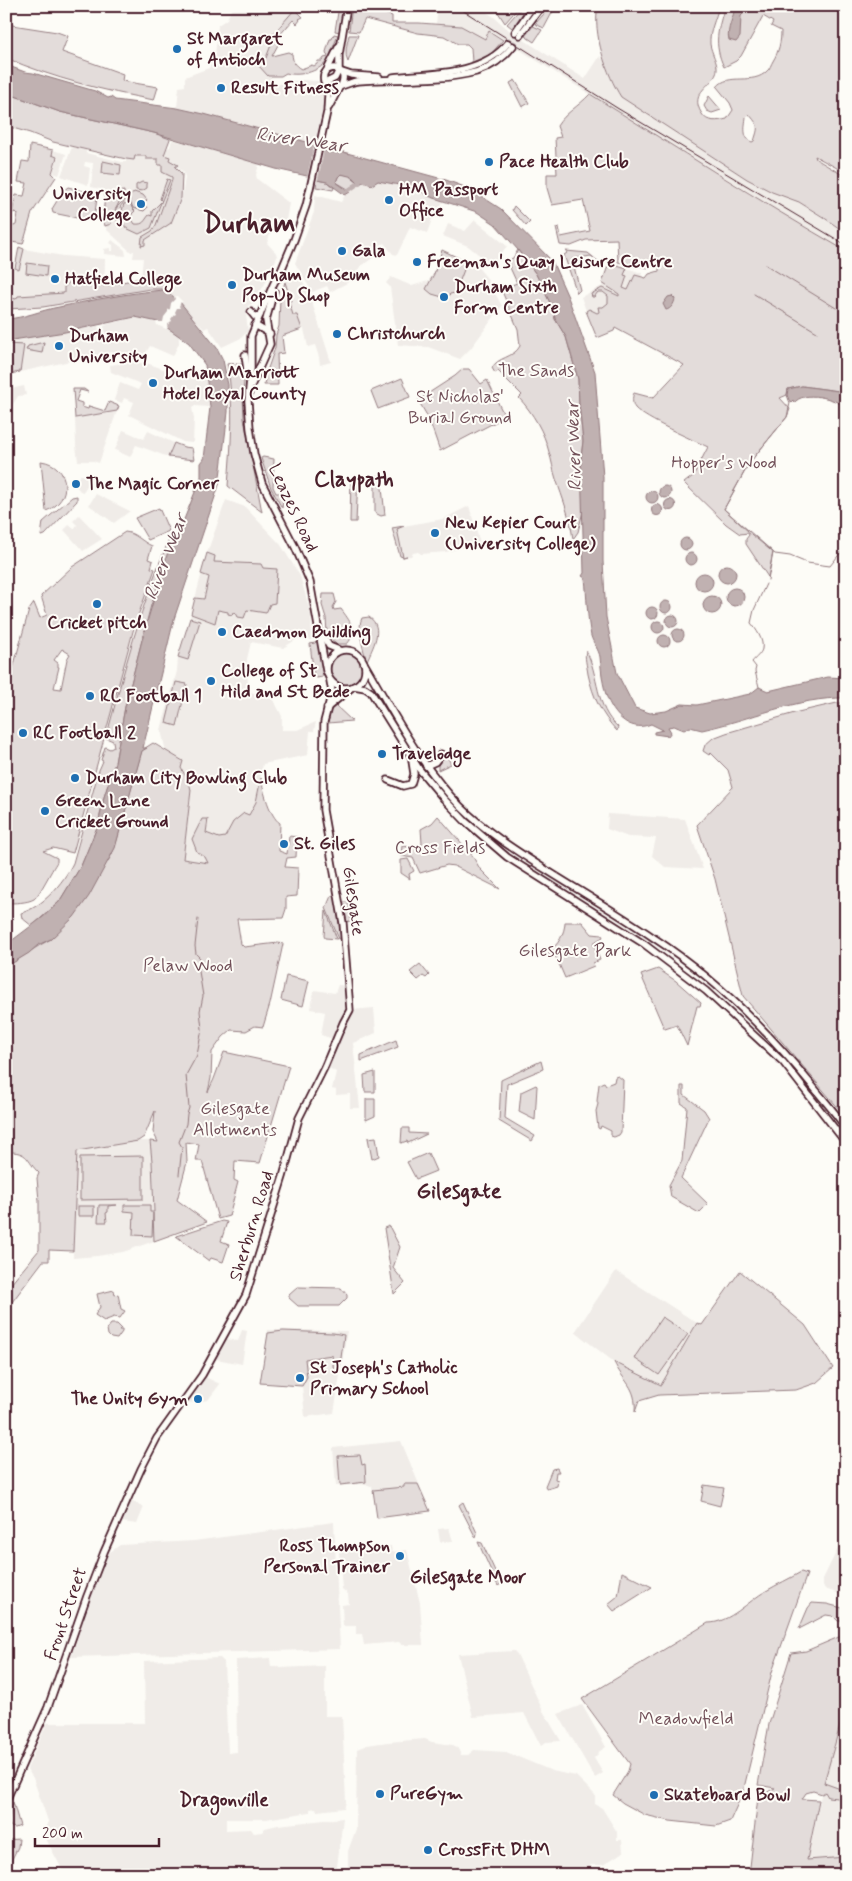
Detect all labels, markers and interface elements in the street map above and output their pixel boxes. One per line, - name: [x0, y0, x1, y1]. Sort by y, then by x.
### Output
- place label: St Margaret of Antioch: [187, 27, 284, 72]
- marker: St Margaret of Antioch: [171, 43, 183, 55]
- place label: Result Fitness: [231, 76, 339, 100]
- marker: Result Fitness: [215, 82, 227, 94]
- water label: River Wear: [255, 121, 351, 159]
- place label: Pace Health Club: [499, 150, 629, 174]
- marker: Pace Health Club: [483, 156, 495, 168]
- place label: HM Passport Office: [399, 178, 499, 223]
- place label: University College: [53, 182, 132, 227]
- marker: HM Passport Office: [383, 194, 395, 206]
- marker: University College: [135, 198, 147, 210]
- district label: Durham: [203, 206, 296, 243]
- place label: Gala: [352, 239, 386, 263]
- marker: Gala: [336, 245, 348, 257]
- place label: Freeman's Quay Leisure Centre: [427, 250, 672, 274]
- marker: Freeman's Quay Leisure Centre: [411, 256, 423, 268]
- place label: Durham Museum Pop-Up Shop: [242, 263, 370, 308]
- place label: Hatfield College: [65, 267, 182, 293]
- marker: Hatfield College: [49, 273, 61, 285]
- place label: Durham Sixth Form Centre: [454, 275, 559, 320]
- marker: Durham Museum Pop-Up Shop: [226, 279, 238, 291]
- marker: Durham Sixth Form Centre: [438, 291, 450, 303]
- place label: Christchurch: [347, 322, 446, 346]
- place label: Durham University: [69, 324, 147, 369]
- marker: Christchurch: [331, 328, 343, 340]
- marker: Durham University: [53, 340, 65, 352]
- park label: The Sands: [498, 359, 574, 383]
- place label: Durham Marriott Hotel Royal County: [163, 361, 306, 406]
- marker: Durham Marriott Hotel Royal County: [147, 377, 159, 389]
- park label: St Nicholas' Burial Ground: [408, 385, 512, 430]
- water label: River Wear: [560, 397, 588, 492]
- park label: Hopper's Wood: [671, 451, 777, 475]
- street label: Leazes Road: [262, 460, 324, 556]
- district label: Claypath: [314, 466, 394, 494]
- place label: The Magic Corner: [86, 472, 220, 496]
- marker: The Magic Corner: [70, 478, 82, 490]
- water label: River Wear: [138, 507, 195, 604]
- place label: New Kepier Court (University College): [445, 511, 596, 556]
- marker: New Kepier Court (University College): [429, 527, 441, 539]
- marker: Cricket pitch: [91, 598, 103, 610]
- place label: Cricket pitch: [47, 611, 147, 635]
- place label: Caedmon Building: [232, 620, 371, 646]
- marker: Caedmon Building: [216, 626, 228, 638]
- place label: College of St Hild and St Bede: [221, 659, 350, 704]
- marker: College of St Hild and St Bede: [205, 675, 217, 687]
- place label: RC Football 1: [100, 684, 202, 708]
- marker: RC Football 1: [84, 690, 96, 702]
- place label: RC Football 2: [33, 721, 136, 745]
- marker: RC Football 2: [17, 727, 29, 739]
- place label: Travelodge: [392, 742, 471, 768]
- marker: Travelodge: [376, 748, 388, 760]
- place label: Durham City Bowling Club: [85, 766, 288, 792]
- marker: Durham City Bowling Club: [69, 772, 81, 784]
- place label: Green Lane Cricket Ground: [55, 789, 169, 834]
- marker: Green Lane Cricket Ground: [39, 805, 51, 817]
- place label: St. Giles: [294, 832, 355, 856]
- park label: Cross Fields: [395, 836, 485, 860]
- marker: St. Giles: [278, 838, 290, 850]
- street label: Gilesgate: [336, 865, 370, 937]
- park label: Gilesgate Park: [519, 939, 631, 963]
- park label: Pelaw Wood: [143, 954, 233, 978]
- park label: Gilesgate Allotments: [193, 1097, 277, 1142]
- street label: Sherburn Road: [224, 1168, 280, 1284]
- district label: Gilesgate: [416, 1178, 502, 1207]
- place label: St Joseph's Catholic Primary School: [310, 1356, 458, 1401]
- marker: St Joseph's Catholic Primary School: [294, 1372, 306, 1384]
- place label: The Unity Gym: [71, 1387, 188, 1411]
- marker: The Unity Gym: [192, 1393, 204, 1405]
- place label: Ross Thompson Personal Trainer: [263, 1534, 391, 1579]
- marker: Ross Thompson Personal Trainer: [394, 1550, 406, 1562]
- street label: Front Street: [39, 1564, 93, 1664]
- district label: Gilesgate Moor: [410, 1565, 526, 1591]
- park label: Meadowfield: [639, 1707, 733, 1731]
- place label: PureGym: [390, 1782, 463, 1806]
- place label: Skateboard Bowl: [664, 1783, 790, 1807]
- district label: Dragonville: [179, 1788, 269, 1816]
- marker: PureGym: [374, 1788, 386, 1800]
- marker: Skateboard Bowl: [648, 1789, 660, 1801]
- scale bar: [35, 1816, 159, 1848]
- text: 200 m: [42, 1824, 83, 1844]
- place label: CrossFit DHM: [438, 1838, 550, 1862]
- marker: CrossFit DHM: [422, 1844, 434, 1856]

